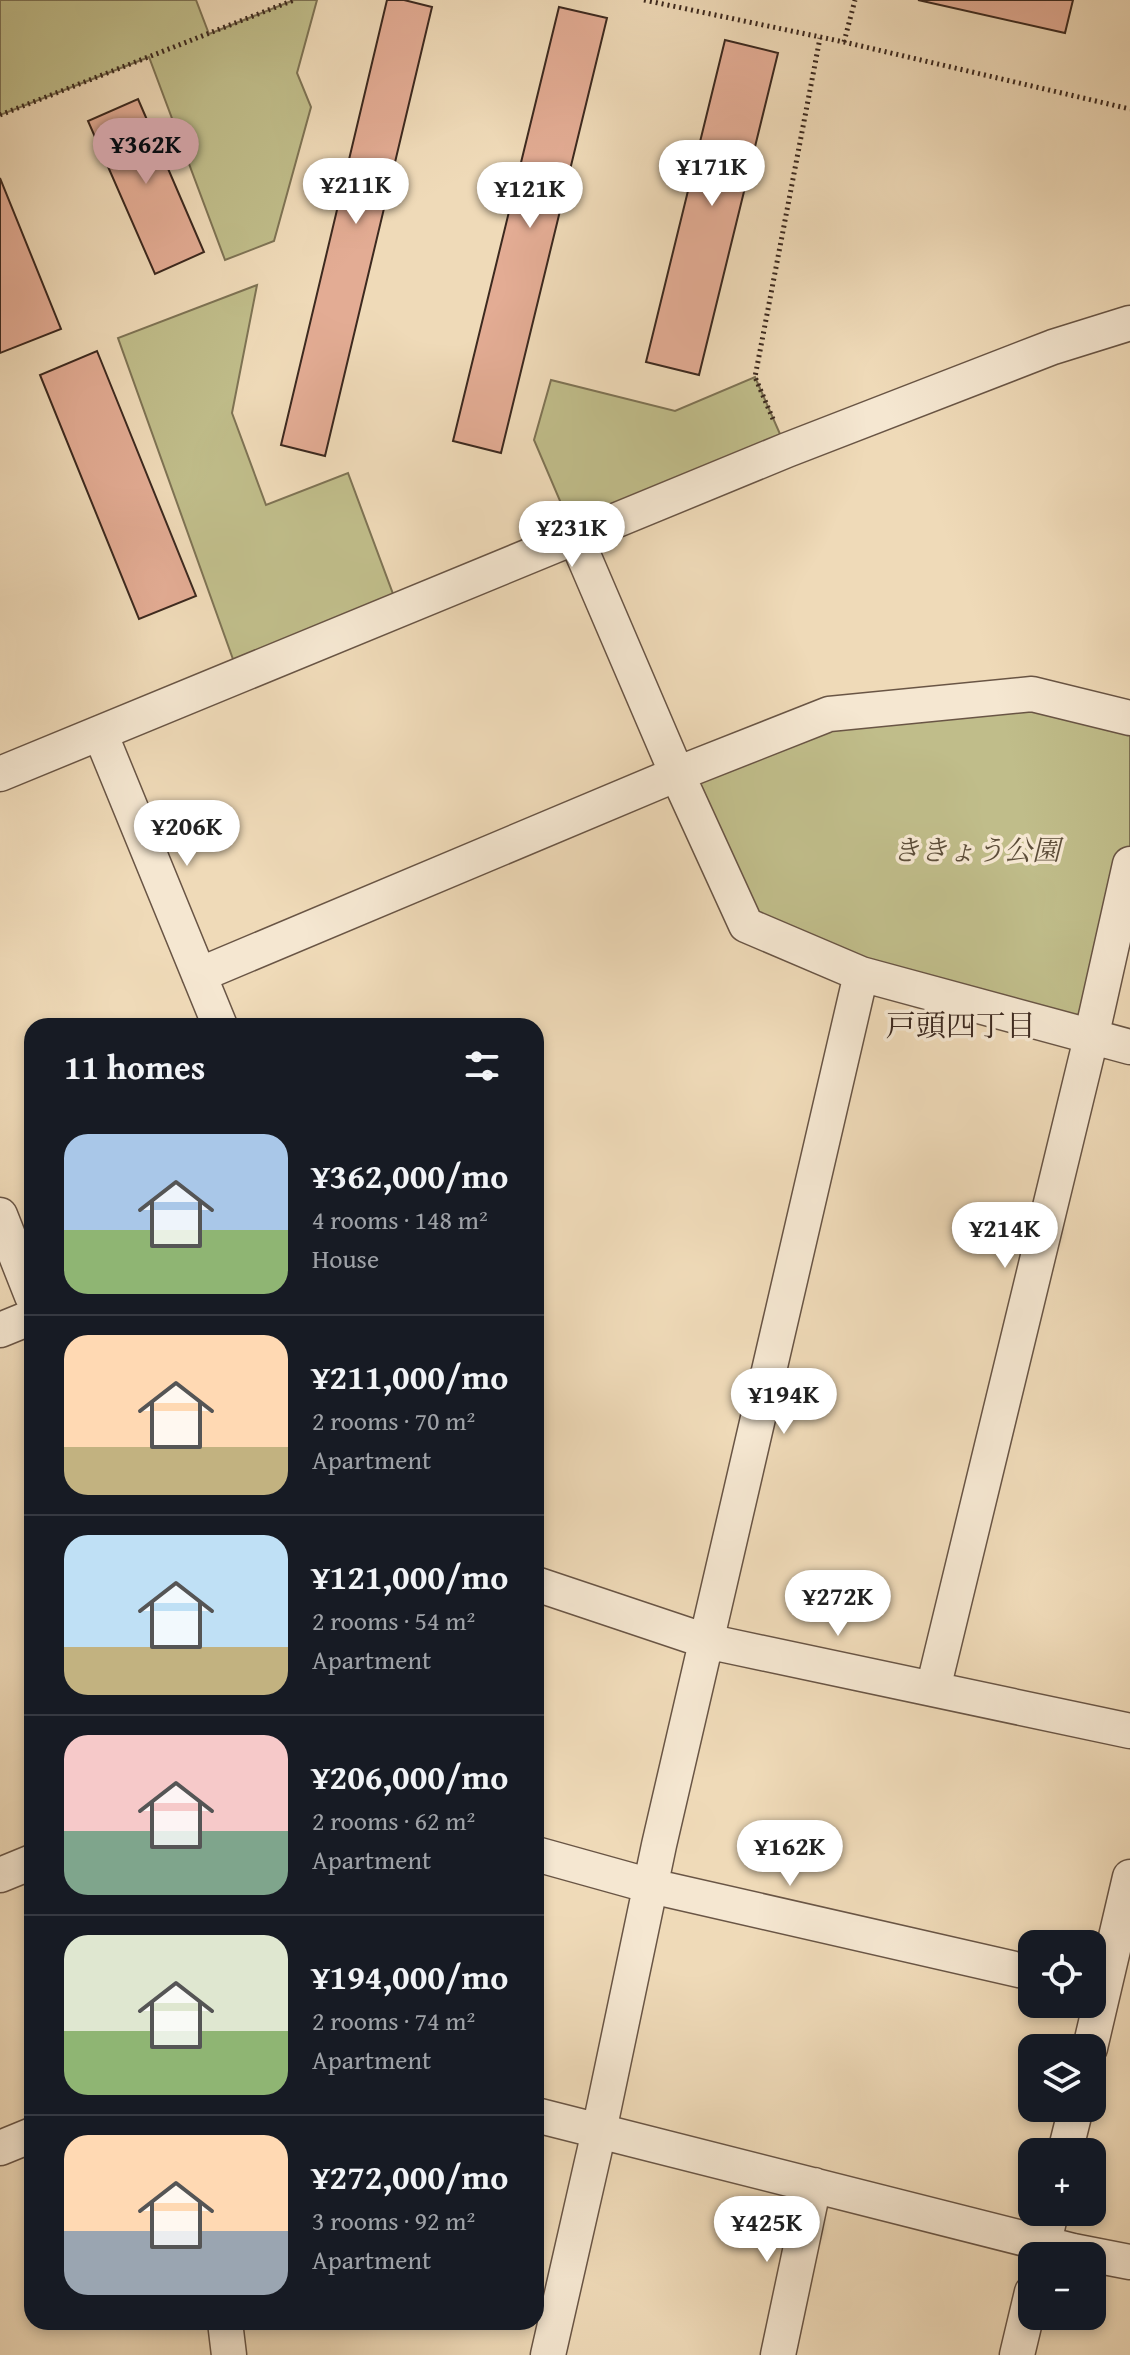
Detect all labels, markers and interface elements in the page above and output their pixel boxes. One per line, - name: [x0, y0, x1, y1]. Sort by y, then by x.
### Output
- pin: ¥362K: [90, 118, 202, 186]
- text: ¥362K: [111, 124, 181, 163]
- pin: ¥171K: [656, 140, 768, 208]
- text: ¥171K: [677, 146, 747, 185]
- pin: ¥211K: [300, 158, 412, 226]
- pin: ¥121K: [474, 162, 586, 230]
- text: ¥211K: [321, 164, 391, 203]
- text: ¥121K: [495, 168, 565, 207]
- pin: ¥231K: [516, 501, 628, 569]
- text: ¥231K: [537, 507, 607, 546]
- pin: ¥206K: [131, 800, 243, 868]
- text: ¥206K: [152, 806, 222, 845]
- park label: ききょう公園: [892, 829, 1064, 870]
- district label: 戸頭四丁目: [886, 1003, 1036, 1047]
- text: 11 homes: [64, 1042, 205, 1091]
- icon: filters: [460, 1044, 504, 1088]
- text: ¥362,000/mo: [312, 1151, 508, 1200]
- icon: home: [128, 1166, 224, 1262]
- text: 4 rooms · 148 m²: [312, 1200, 488, 1239]
- pin: ¥214K: [949, 1202, 1061, 1270]
- text: ¥214K: [970, 1208, 1040, 1247]
- text: House: [312, 1239, 379, 1278]
- text: ¥211,000/mo: [312, 1352, 508, 1401]
- icon: home: [128, 1367, 224, 1463]
- pin: ¥194K: [728, 1368, 840, 1436]
- text: ¥194K: [749, 1374, 819, 1413]
- text: 2 rooms · 70 m²: [312, 1401, 475, 1440]
- text: Apartment: [312, 1440, 431, 1479]
- text: ¥121,000/mo: [312, 1552, 508, 1601]
- icon: home: [128, 1567, 224, 1663]
- pin: ¥272K: [782, 1570, 894, 1638]
- text: ¥272K: [803, 1576, 873, 1615]
- text: 2 rooms · 54 m²: [312, 1601, 475, 1640]
- text: Apartment: [312, 1640, 431, 1679]
- text: ¥206,000/mo: [312, 1752, 508, 1801]
- icon: home: [128, 1767, 224, 1863]
- text: 2 rooms · 62 m²: [312, 1801, 475, 1840]
- pin: ¥162K: [734, 1820, 846, 1888]
- text: ¥162K: [755, 1826, 825, 1865]
- text: Apartment: [312, 1840, 431, 1879]
- map controls: [1018, 1930, 1106, 2330]
- button: locate: [1018, 1930, 1106, 2018]
- text: ¥194,000/mo: [312, 1952, 508, 2001]
- icon: home: [128, 1967, 224, 2063]
- text: 2 rooms · 74 m²: [312, 2001, 475, 2040]
- button: layers: [1018, 2034, 1106, 2122]
- text: Apartment: [312, 2040, 431, 2079]
- button: +: [1018, 2138, 1106, 2226]
- text: ¥272,000/mo: [312, 2152, 508, 2201]
- icon: home: [128, 2167, 224, 2263]
- pin: ¥425K: [711, 2196, 823, 2264]
- text: 3 rooms · 92 m²: [312, 2201, 475, 2240]
- text: ¥425K: [732, 2202, 802, 2241]
- text: Apartment: [312, 2240, 431, 2279]
- button: −: [1018, 2242, 1106, 2330]

